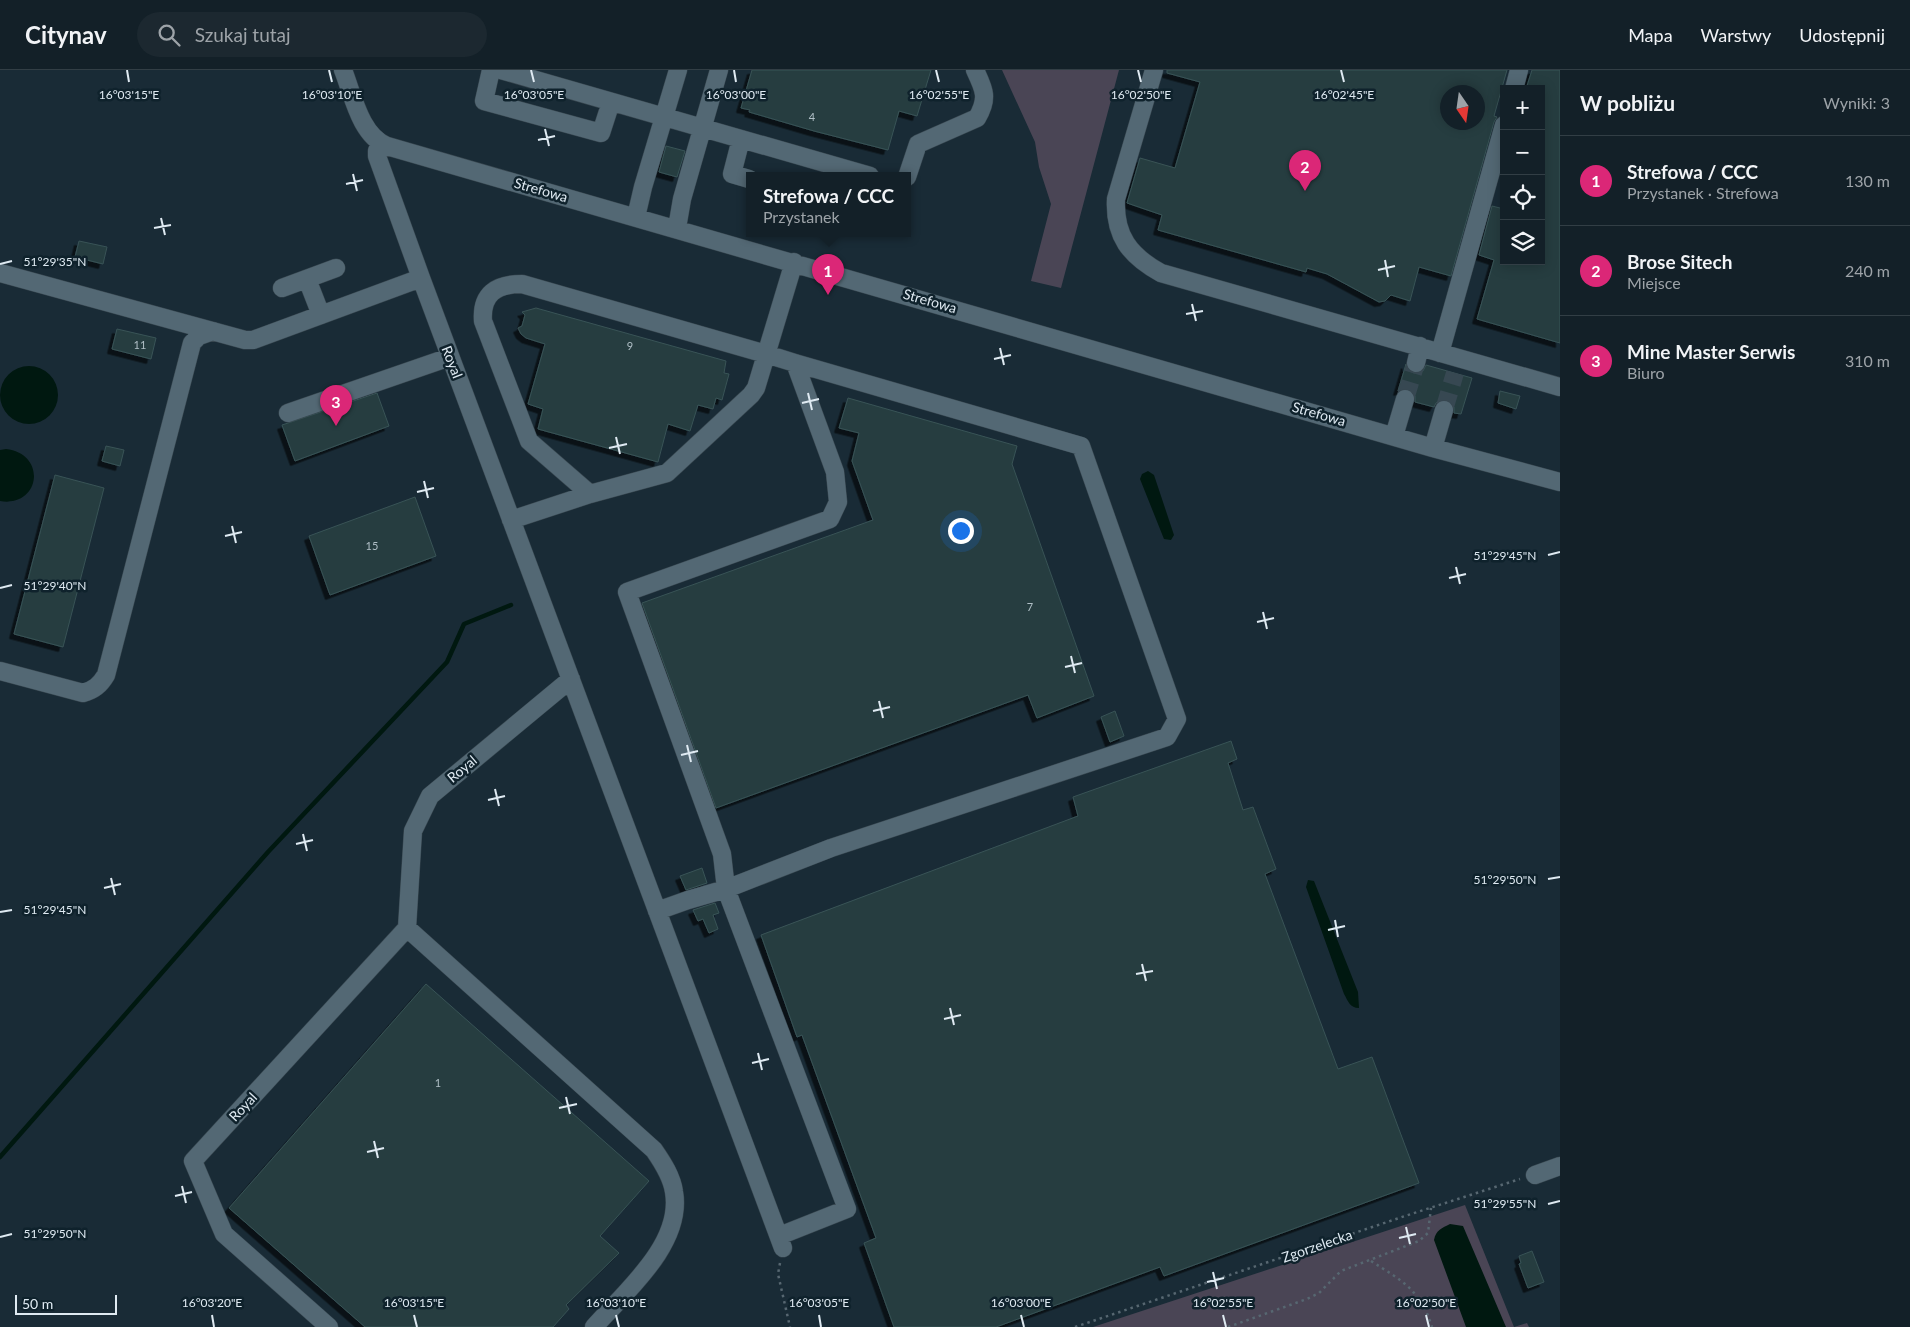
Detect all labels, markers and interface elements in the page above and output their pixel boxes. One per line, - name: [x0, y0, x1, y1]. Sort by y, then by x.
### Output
- search box: [137, 12, 487, 57]
- text: Citynav: [25, 20, 107, 49]
- icon: search: [155, 21, 183, 49]
- text: Szukaj tutaj: [195, 23, 291, 46]
- text: Mapa: [1628, 24, 1673, 46]
- text: Warstwy: [1701, 24, 1771, 46]
- text: Udostępnij: [1799, 24, 1885, 46]
- north arrow: [1440, 85, 1485, 130]
- map controls: [1500, 85, 1545, 265]
- button: +: [1500, 85, 1545, 130]
- text: 16°03'15"E: [99, 87, 159, 102]
- text: 16°03'10"E: [302, 87, 362, 102]
- text: 16°03'05"E: [504, 87, 564, 102]
- text: 16°03'00"E: [706, 87, 766, 102]
- text: 16°02'55"E: [909, 87, 969, 102]
- text: 16°02'50"E: [1111, 87, 1171, 102]
- text: 16°02'45"E: [1314, 87, 1374, 102]
- text: W pobliżu: [1580, 90, 1675, 115]
- text: Wyniki: 3: [1823, 93, 1890, 112]
- house number: 4: [809, 110, 816, 123]
- button: −: [1500, 130, 1545, 175]
- pin: 2: [1289, 150, 1321, 191]
- text: Strefowa / CCC: [1627, 160, 1758, 183]
- text: 1: [1591, 171, 1601, 190]
- text: 130 m: [1845, 171, 1890, 190]
- popup: [746, 172, 911, 237]
- street label: Strefowa: [512, 174, 570, 205]
- button: locate: [1500, 175, 1545, 220]
- text: Przystanek · Strefowa: [1627, 183, 1779, 202]
- text: Strefowa / CCC: [763, 184, 894, 207]
- text: Przystanek: [763, 207, 840, 226]
- button: layers: [1500, 220, 1545, 265]
- text: Brose Sitech: [1627, 250, 1732, 273]
- text: 51°29'35"N: [24, 254, 86, 269]
- pin: 1: [812, 254, 844, 295]
- text: 2: [1591, 261, 1601, 280]
- text: 240 m: [1845, 261, 1890, 280]
- text: Miejsce: [1627, 273, 1681, 292]
- street label: Strefowa: [901, 285, 959, 316]
- house number: 11: [134, 338, 146, 351]
- house number: 9: [627, 339, 633, 352]
- text: Mine Master Serwis: [1627, 340, 1795, 363]
- street label: Royal: [439, 343, 466, 380]
- text: 3: [1591, 351, 1601, 370]
- text: 310 m: [1845, 351, 1890, 370]
- text: Biuro: [1627, 363, 1665, 382]
- pin: 3: [320, 385, 352, 426]
- street label: Strefowa: [1290, 398, 1348, 429]
- your location: [948, 518, 974, 544]
- house number: 15: [366, 539, 378, 552]
- text: 51°29'45"N: [1474, 548, 1536, 563]
- text: 51°29'40"N: [24, 578, 86, 593]
- house number: 7: [1027, 600, 1033, 613]
- street label: Royal: [443, 751, 480, 786]
- text: 51°29'50"N: [1474, 872, 1536, 887]
- text: 51°29'45"N: [24, 902, 86, 917]
- house number: 1: [435, 1076, 441, 1089]
- street label: Royal: [225, 1089, 260, 1125]
- text: 51°29'55"N: [1474, 1196, 1536, 1211]
- text: 51°29'50"N: [24, 1226, 86, 1241]
- street label: Zgorzelecka: [1279, 1226, 1354, 1266]
- scale bar: [15, 1292, 118, 1315]
- text: 50 m: [22, 1295, 53, 1312]
- text: 16°03'20"E: [182, 1295, 242, 1310]
- text: 16°03'15"E: [384, 1295, 444, 1310]
- text: 16°03'10"E: [586, 1295, 646, 1310]
- text: 16°03'05"E: [789, 1295, 849, 1310]
- text: 16°03'00"E: [991, 1295, 1051, 1310]
- text: 16°02'55"E: [1193, 1295, 1253, 1310]
- text: 16°02'50"E: [1396, 1295, 1456, 1310]

